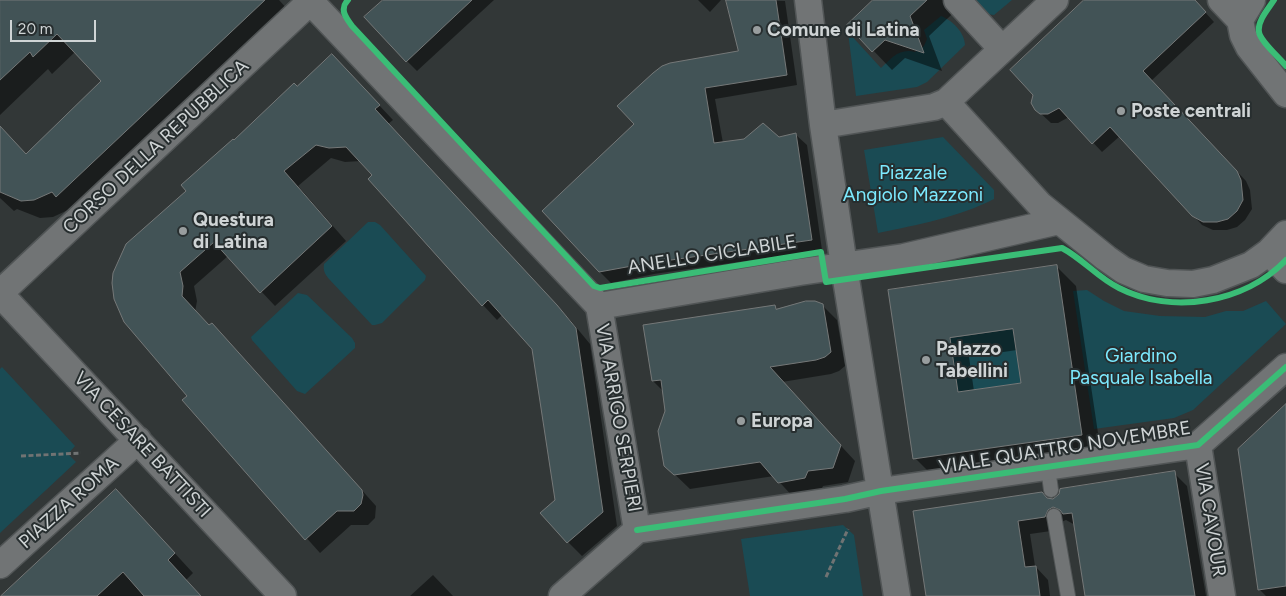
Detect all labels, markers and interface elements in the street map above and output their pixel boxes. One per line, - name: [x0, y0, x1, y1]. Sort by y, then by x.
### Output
- scale bar: [12, 10, 99, 42]
- place label: Comune di Latina: [767, 19, 920, 41]
- text: 20 m: [18, 20, 52, 38]
- marker: Comune di Latina: [751, 24, 763, 36]
- street label: CORSO DELLA REPUBBLICA: [58, 55, 254, 239]
- place label: Poste centrali: [1131, 100, 1251, 122]
- marker: Poste centrali: [1115, 105, 1127, 117]
- park label: Piazzale Angiolo Mazzoni: [843, 162, 983, 206]
- place label: Questura di Latina: [193, 209, 274, 253]
- marker: Questura di Latina: [177, 225, 189, 237]
- street label: ANELLO CICLABILE: [626, 230, 798, 280]
- street label: VIA ARRIGO SERPIERI: [590, 322, 646, 514]
- place label: Palazzo Tabellini: [936, 338, 1008, 382]
- park label: Giardino Pasquale Isabella: [1069, 345, 1213, 389]
- marker: Palazzo Tabellini: [920, 354, 932, 366]
- street label: VIA CESARE BATTISTI: [69, 367, 215, 523]
- place label: Europa: [751, 410, 813, 432]
- marker: Europa: [735, 415, 747, 427]
- street label: VIALE QUATTRO NOVEMBRE: [937, 417, 1193, 479]
- street label: PIAZZA ROMA: [14, 452, 124, 554]
- street label: VIA CAVOUR: [1190, 462, 1230, 578]

